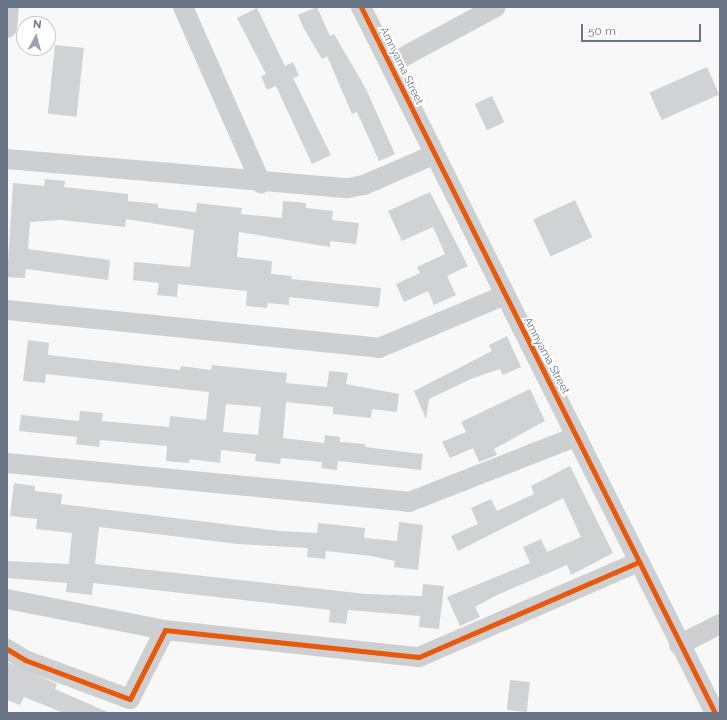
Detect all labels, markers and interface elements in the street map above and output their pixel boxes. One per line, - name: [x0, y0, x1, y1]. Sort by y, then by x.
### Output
- north arrow: [16, 16, 56, 56]
- scale bar: [583, 16, 703, 42]
- text: N: [32, 18, 42, 31]
- text: 50 m: [588, 24, 616, 38]
- street label: Amnyama Street: [376, 25, 426, 107]
- street label: Amnyama Street: [520, 315, 572, 397]

